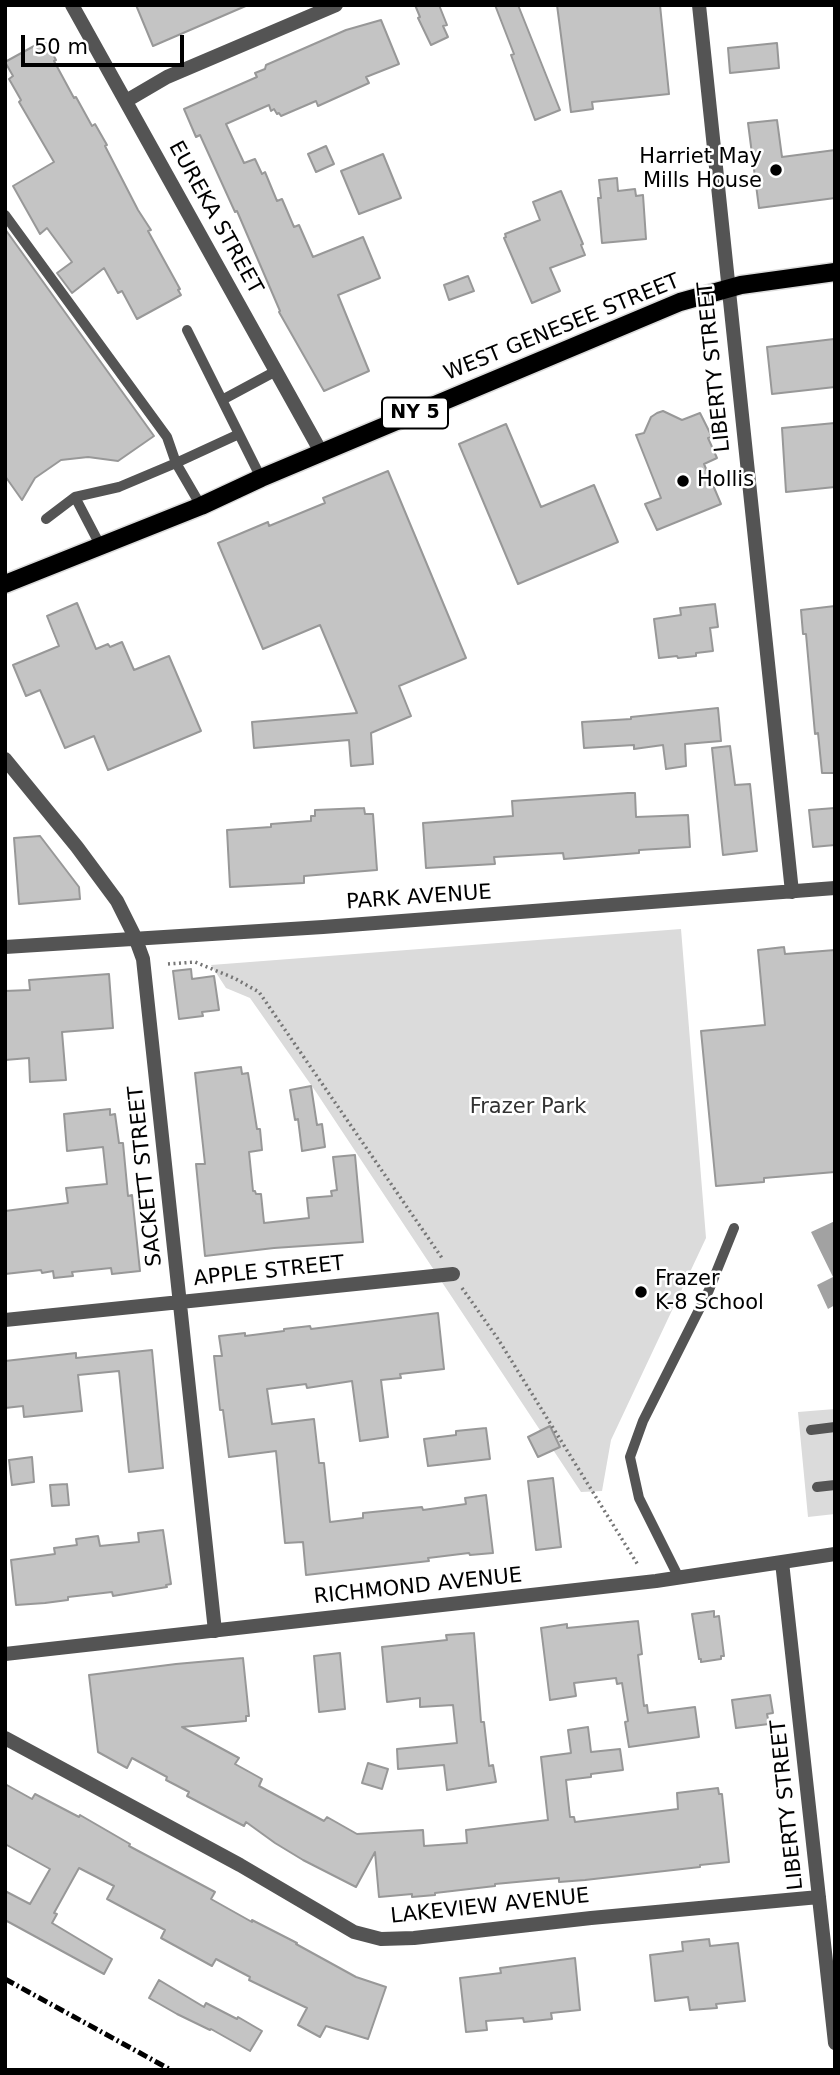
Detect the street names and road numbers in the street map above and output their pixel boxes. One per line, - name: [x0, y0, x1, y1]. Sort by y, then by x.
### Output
- street label: EUREKA STREET: [163, 137, 267, 299]
- street label: WEST GENESEE STREET: [440, 269, 684, 387]
- street label: LIBERTY STREET: [694, 281, 736, 453]
- road number: NY 5: [382, 398, 448, 428]
- street label: PARK AVENUE: [345, 880, 493, 916]
- street label: SACKETT STREET: [124, 1084, 168, 1268]
- street label: APPLE STREET: [192, 1252, 346, 1292]
- street label: RICHMOND AVENUE: [313, 1564, 523, 1610]
- street label: LIBERTY STREET: [767, 1719, 809, 1891]
- street label: LAKEVIEW AVENUE: [389, 1884, 591, 1930]

